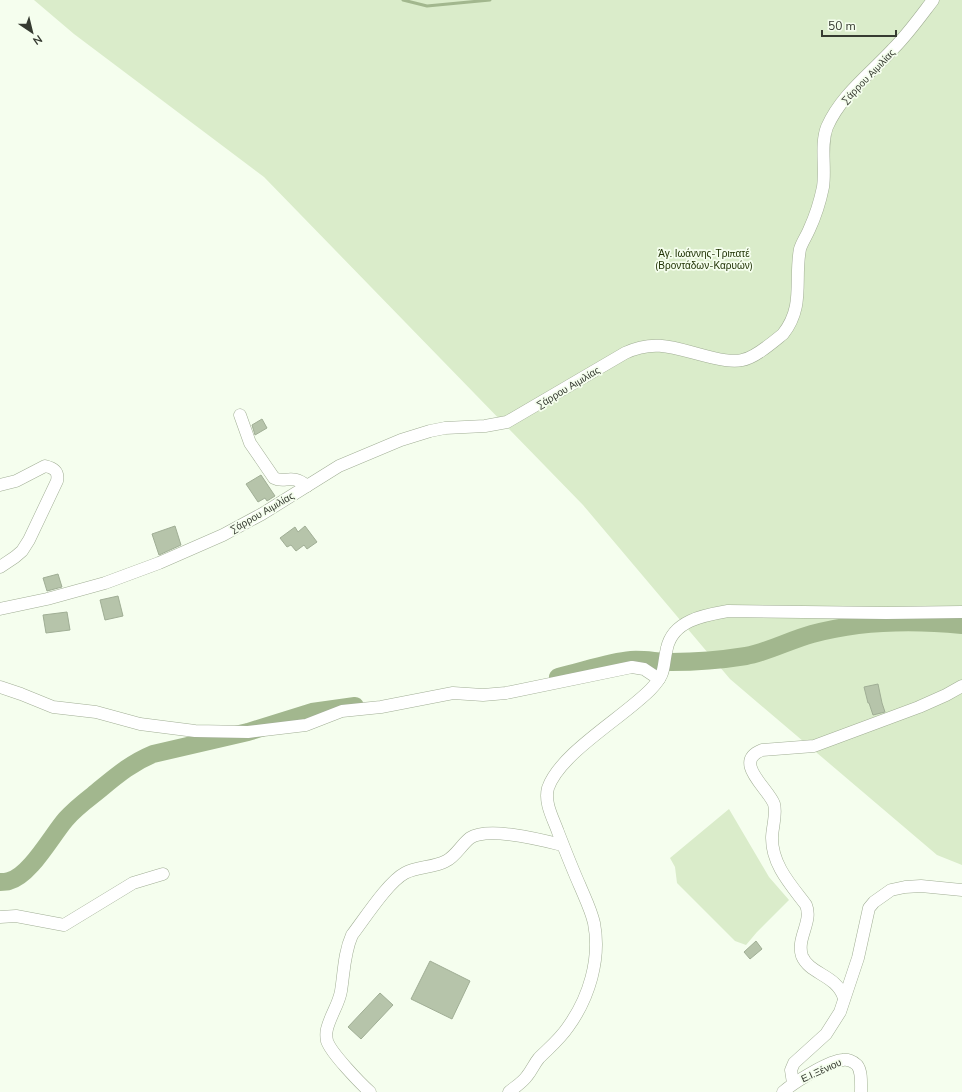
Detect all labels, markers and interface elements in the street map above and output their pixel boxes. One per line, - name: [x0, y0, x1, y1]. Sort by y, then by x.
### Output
- north arrow: [12, 12, 52, 52]
- scale bar: [822, 12, 896, 38]
- text: 50 m: [828, 18, 856, 34]
- text: N: [30, 31, 45, 48]
- street label: Σάρρου Αιμιλίας: [839, 46, 899, 107]
- park label: Άγ. Ιωάννης-Τριπατέ (Βροντάδων-Καρυών): [655, 247, 753, 273]
- street label: Σάρρου Αιμιλίας: [534, 363, 603, 412]
- street label: Σάρρου Αιμιλίας: [228, 489, 297, 537]
- street label: Ε.Ι.Ξένιου: [799, 1056, 844, 1086]

